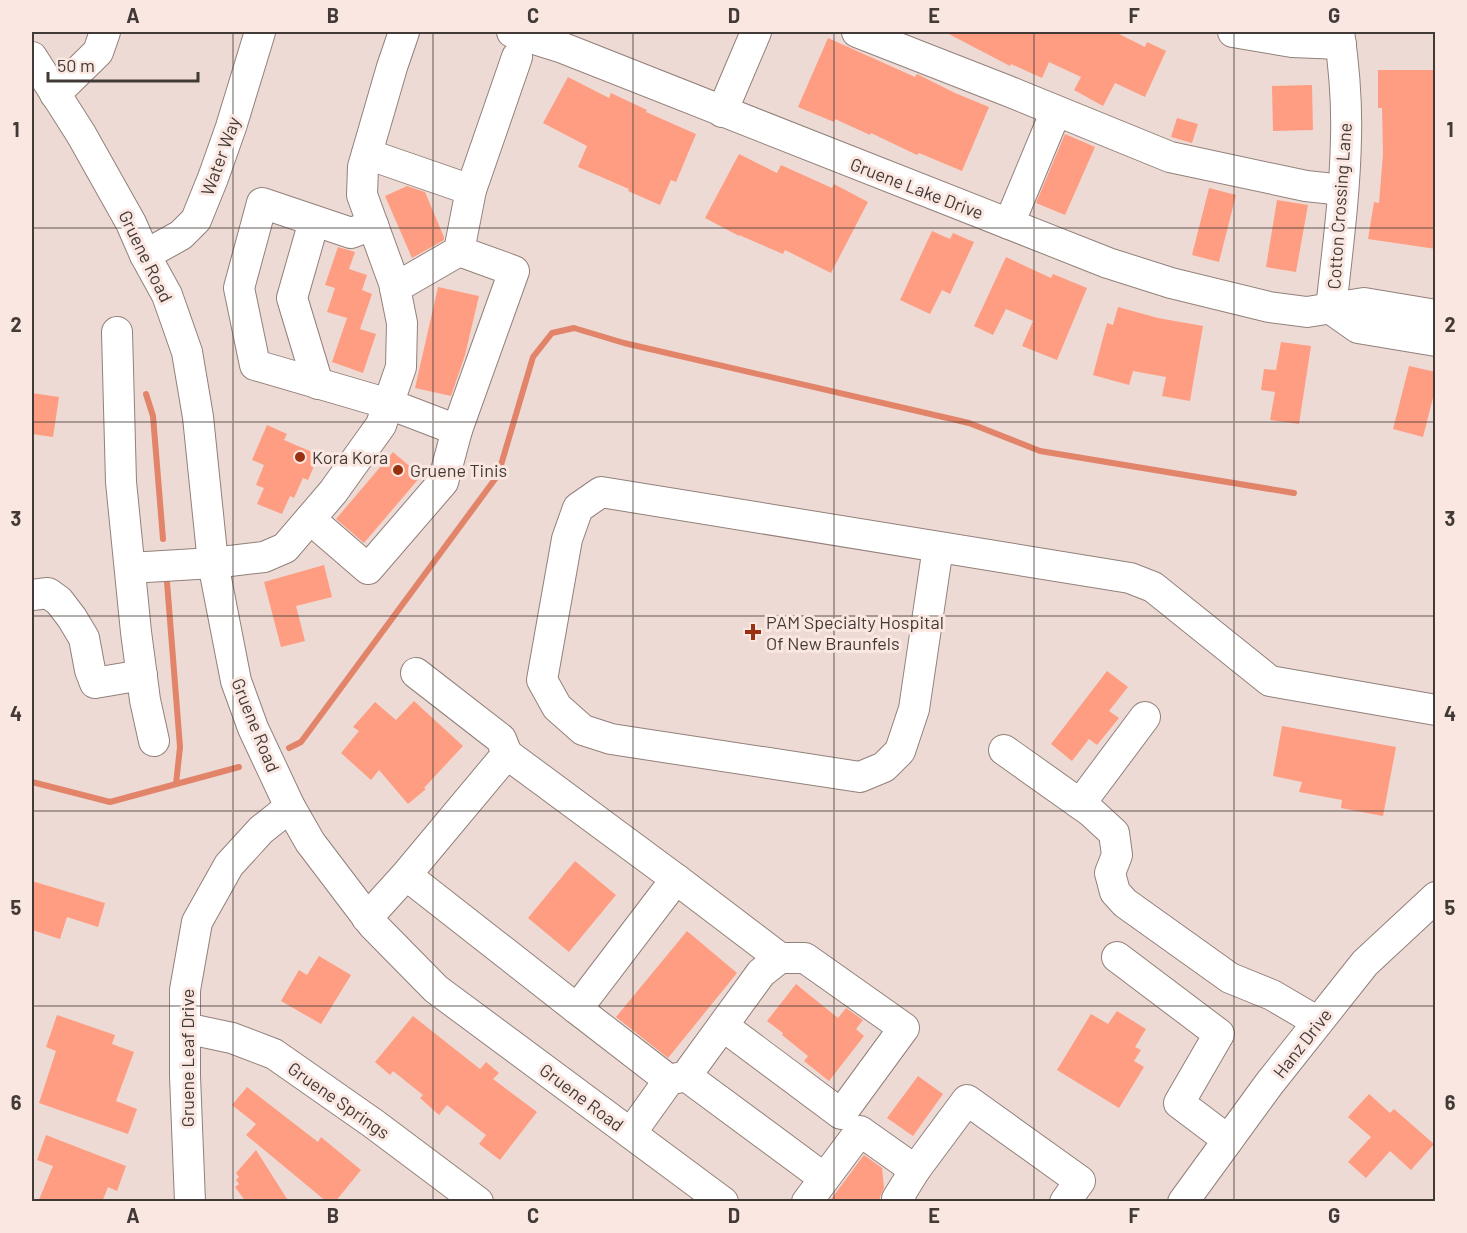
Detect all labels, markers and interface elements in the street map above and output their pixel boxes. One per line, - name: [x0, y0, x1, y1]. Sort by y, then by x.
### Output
- text: A: [126, 3, 140, 27]
- text: B: [327, 3, 339, 27]
- text: C: [527, 3, 539, 27]
- text: D: [728, 3, 740, 27]
- text: E: [928, 3, 940, 27]
- text: F: [1128, 3, 1140, 27]
- text: G: [1328, 3, 1340, 27]
- scale bar: [48, 45, 198, 83]
- text: 50 m: [57, 54, 95, 76]
- street label: Water Way: [196, 114, 244, 198]
- text: 1: [12, 117, 20, 141]
- text: 1: [1446, 117, 1454, 141]
- street label: Cotton Crossing Lane: [1322, 122, 1356, 290]
- street label: Gruene Lake Drive: [847, 152, 987, 224]
- street label: Gruene Road: [114, 207, 178, 305]
- text: 2: [10, 312, 22, 336]
- text: 2: [1444, 312, 1456, 336]
- place label: Kora Kora: [312, 446, 388, 468]
- marker: Kora Kora: [293, 450, 307, 464]
- place label: Gruene Tinis: [410, 459, 507, 481]
- marker: Gruene Tinis: [391, 463, 405, 477]
- text: 3: [11, 506, 21, 530]
- text: 3: [1445, 506, 1455, 530]
- place label: PAM Specialty Hospital Of New Braunfels: [766, 611, 944, 654]
- marker: PAM Specialty Hospital Of New Braunfels: [744, 623, 762, 641]
- street label: Gruene Road: [227, 675, 285, 775]
- text: 4: [10, 701, 22, 725]
- text: 4: [1444, 701, 1456, 725]
- text: 5: [11, 895, 22, 919]
- text: 5: [1445, 895, 1456, 919]
- street label: Gruene Leaf Drive: [176, 989, 198, 1127]
- street label: Hanz Drive: [1268, 1004, 1336, 1082]
- street label: Gruene Springs: [284, 1057, 394, 1143]
- street label: Gruene Road: [536, 1058, 628, 1136]
- text: 6: [11, 1090, 22, 1114]
- text: 6: [1445, 1090, 1456, 1114]
- text: A: [126, 1203, 140, 1227]
- text: B: [327, 1203, 339, 1227]
- text: C: [527, 1203, 539, 1227]
- text: D: [728, 1203, 740, 1227]
- text: E: [928, 1203, 940, 1227]
- text: F: [1128, 1203, 1140, 1227]
- text: G: [1328, 1203, 1340, 1227]

